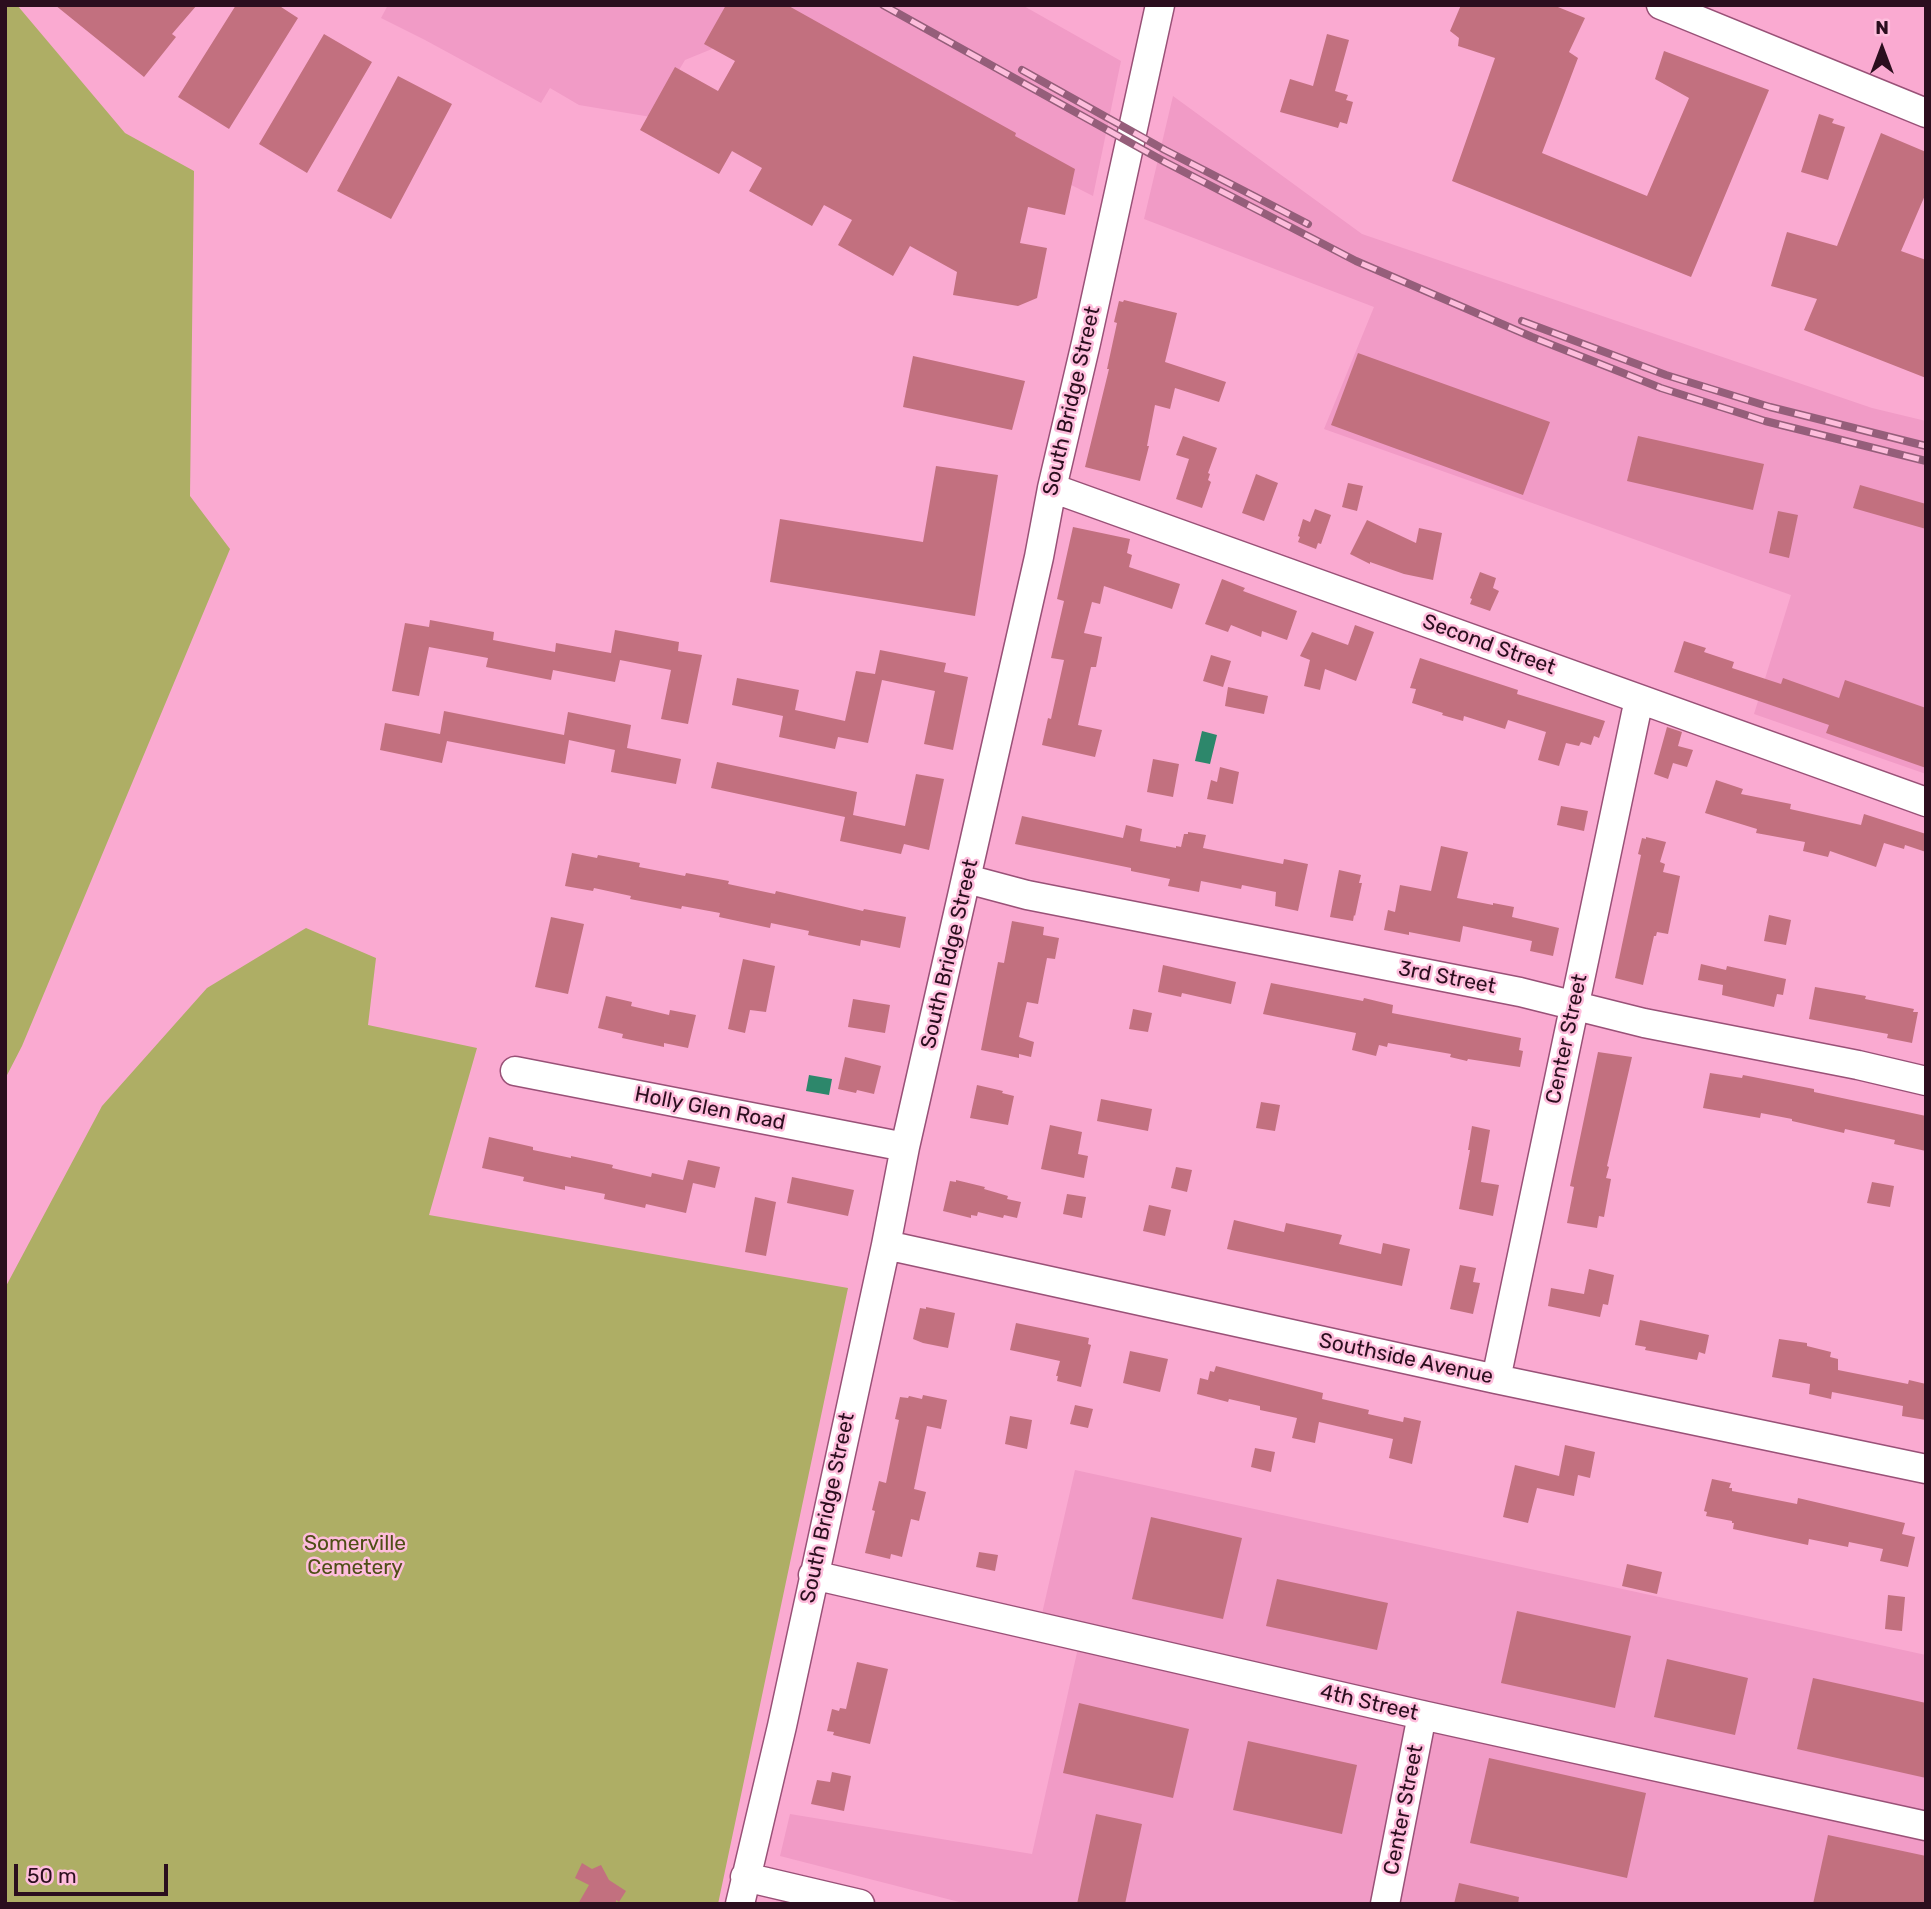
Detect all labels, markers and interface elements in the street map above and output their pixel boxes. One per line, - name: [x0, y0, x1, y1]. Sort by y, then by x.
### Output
- north arrow: [1847, 14, 1917, 84]
- text: N: [1875, 16, 1889, 39]
- street label: South Bridge Street: [1038, 304, 1106, 498]
- street label: Second Street: [1419, 609, 1559, 681]
- street label: South Bridge Street: [916, 857, 984, 1051]
- street label: 3rd Street: [1396, 956, 1498, 1000]
- street label: Center Street: [1541, 972, 1593, 1106]
- street label: Holly Glen Road: [633, 1082, 787, 1136]
- street label: Southside Avenue: [1317, 1328, 1495, 1390]
- street label: South Bridge Street: [796, 1411, 860, 1605]
- park label: Somerville Cemetery: [304, 1531, 406, 1581]
- street label: 4th Street: [1317, 1679, 1421, 1727]
- street label: Center Street: [1379, 1743, 1429, 1877]
- scale bar: [18, 1850, 172, 1894]
- text: 50 m: [27, 1863, 77, 1888]

